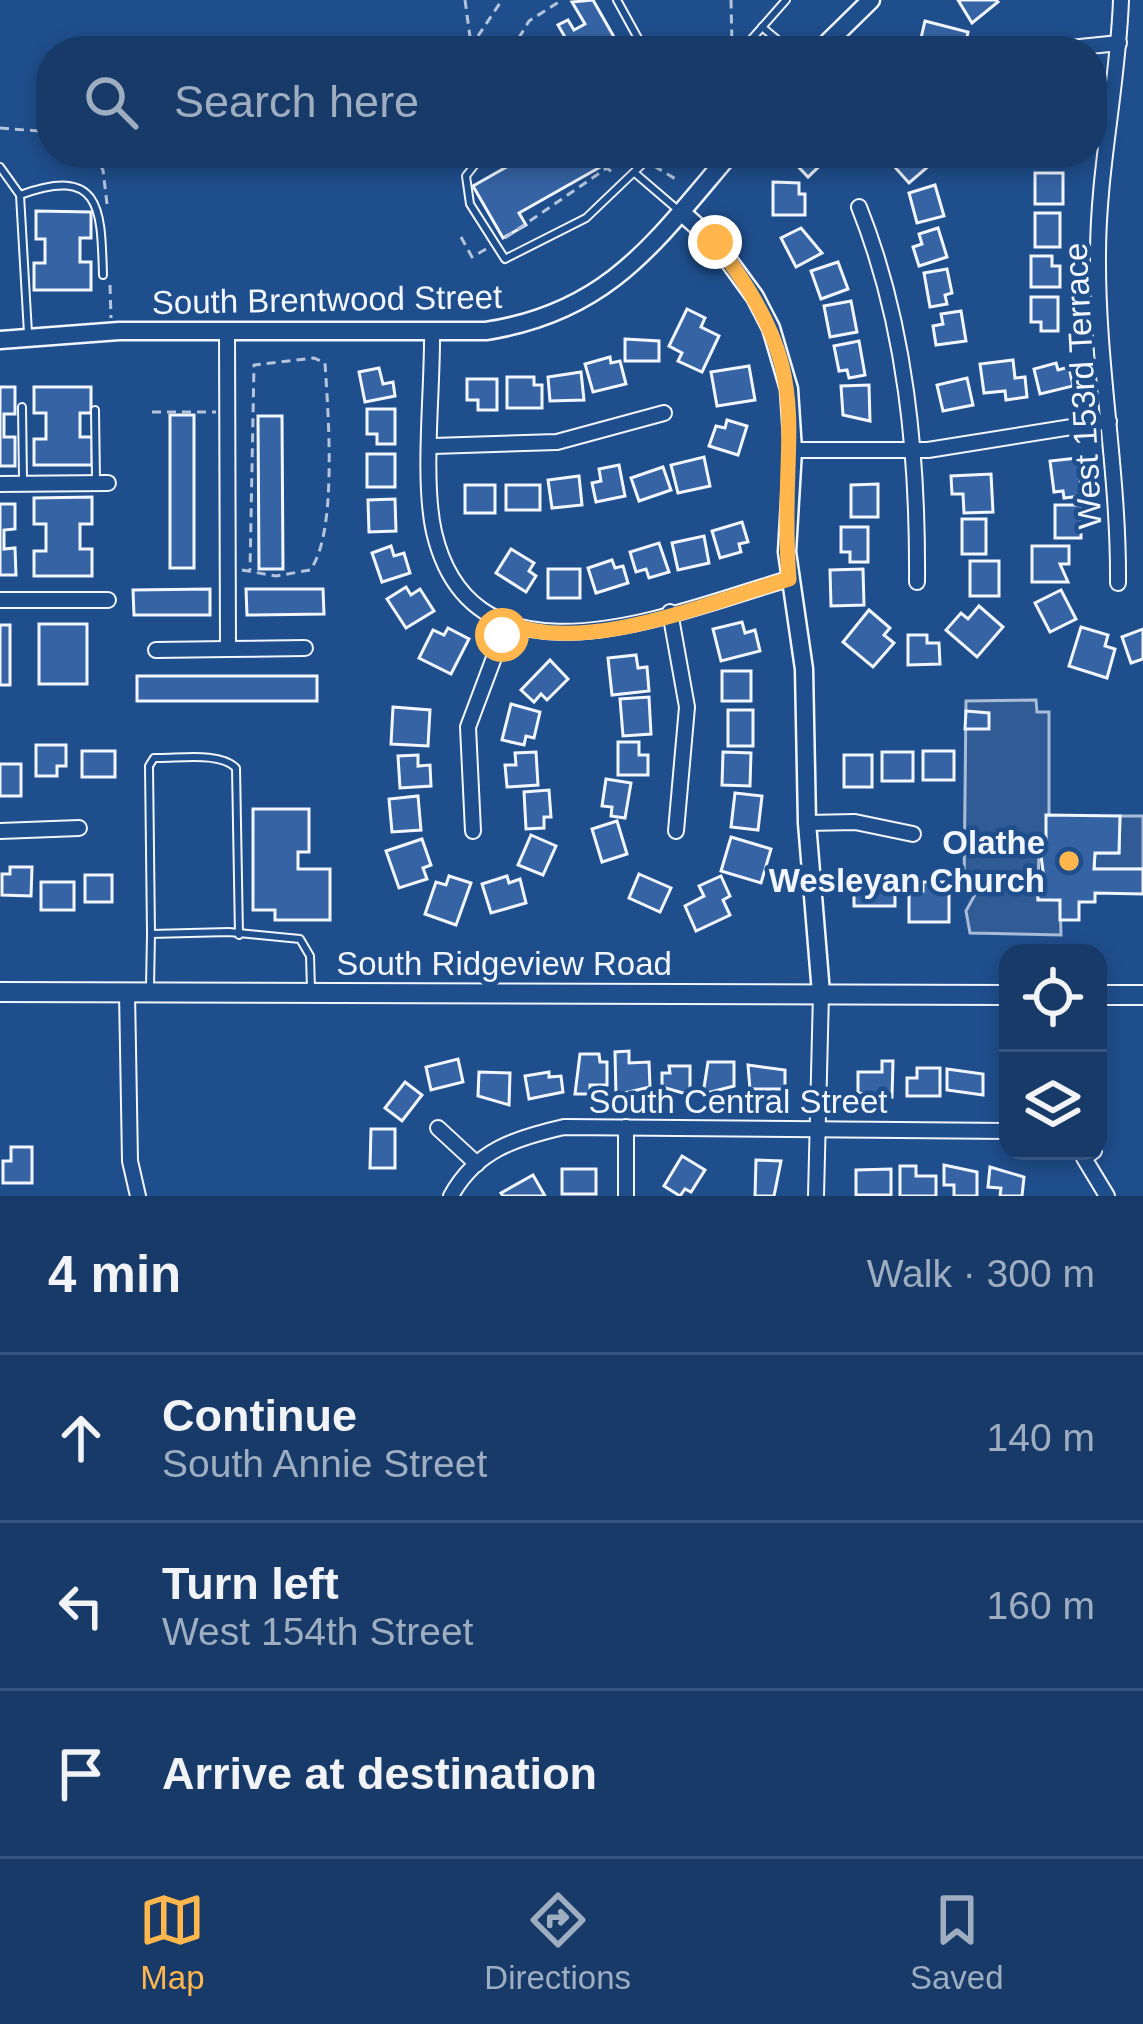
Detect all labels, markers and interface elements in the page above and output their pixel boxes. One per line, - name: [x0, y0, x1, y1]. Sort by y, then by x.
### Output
- search box: [36, 36, 1107, 168]
- icon: search: [78, 69, 144, 135]
- text: Search here: [174, 76, 419, 127]
- route end: [688, 215, 742, 269]
- street label: West 153rd Terrace: [1057, 242, 1108, 530]
- street label: South Brentwood Street: [152, 278, 503, 321]
- route start: [475, 608, 529, 662]
- place label: Olathe Wesleyan Church: [769, 824, 1045, 899]
- marker: Olathe Wesleyan Church: [1056, 848, 1082, 874]
- map controls: [999, 944, 1107, 1160]
- button: locate: [999, 944, 1107, 1052]
- street label: South Ridgeview Road: [336, 945, 672, 982]
- button: layers: [999, 1052, 1107, 1160]
- street label: South Central Street: [589, 1083, 888, 1120]
- text: 4 min: [48, 1246, 181, 1303]
- text: Walk · 300 m: [867, 1252, 1095, 1295]
- text: Continue: [162, 1390, 357, 1441]
- icon: ahead: [48, 1405, 114, 1471]
- text: 140 m: [987, 1416, 1095, 1459]
- text: South Annie Street: [162, 1442, 487, 1485]
- text: Turn left: [162, 1558, 339, 1609]
- icon: left: [48, 1573, 114, 1639]
- text: 160 m: [987, 1584, 1095, 1627]
- text: West 154th Street: [162, 1610, 473, 1653]
- icon: arrive: [48, 1741, 114, 1807]
- text: Arrive at destination: [162, 1748, 597, 1799]
- tab: Map: [139, 1887, 205, 1997]
- tab: Directions: [484, 1887, 631, 1997]
- tab: Saved: [910, 1887, 1004, 1997]

